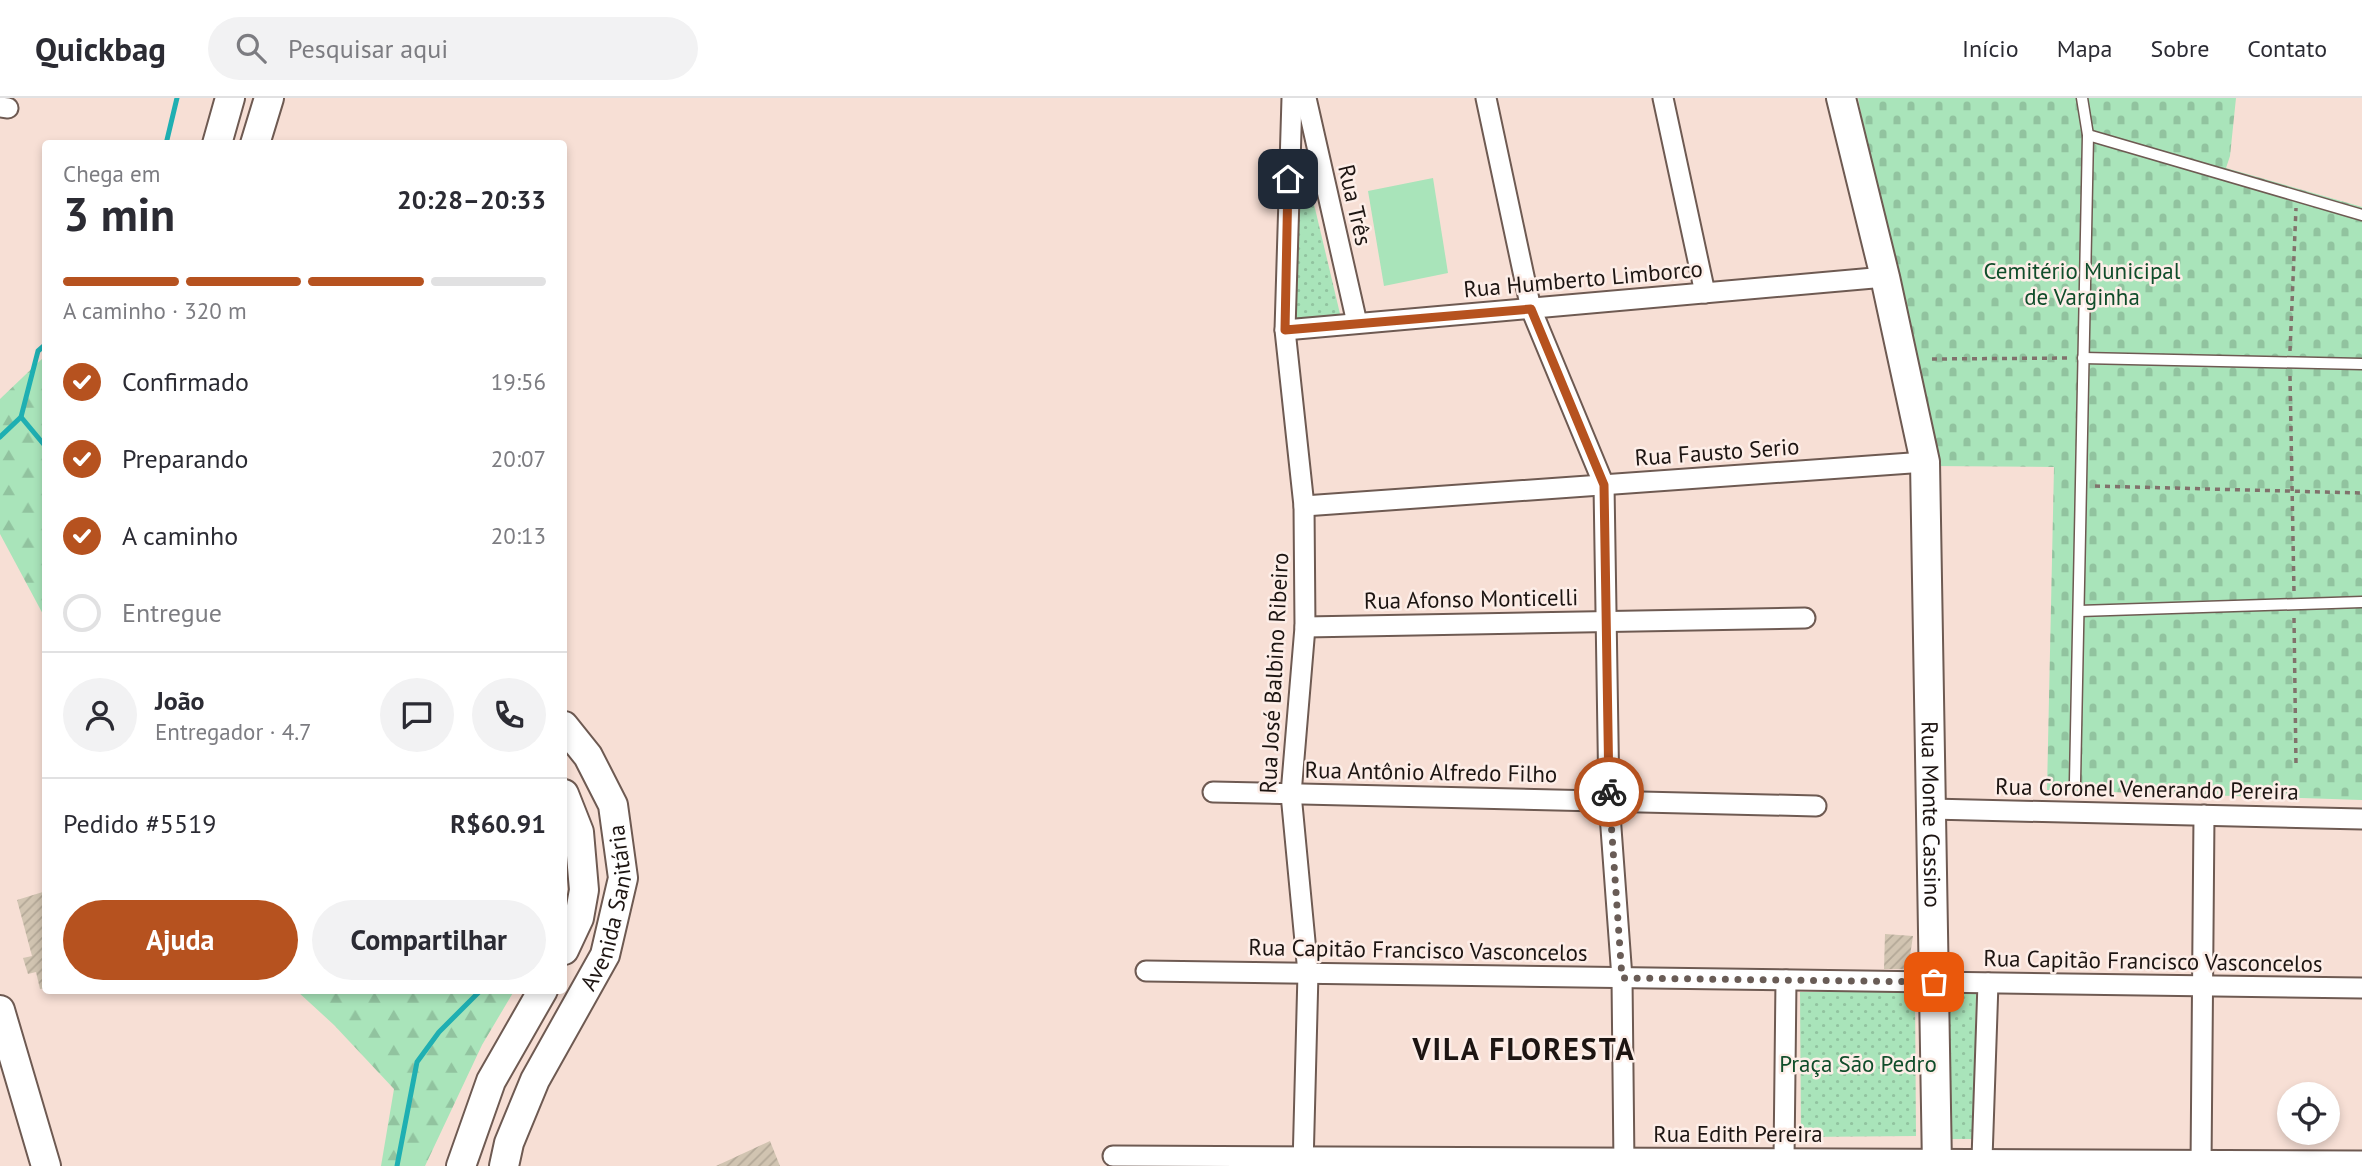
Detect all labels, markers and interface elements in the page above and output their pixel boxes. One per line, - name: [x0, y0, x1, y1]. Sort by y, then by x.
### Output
- search box: [208, 17, 698, 80]
- text: Quickbag: [35, 27, 166, 70]
- icon: search: [232, 29, 270, 67]
- text: Pesquisar aqui: [288, 32, 448, 65]
- text: Início: [1962, 33, 2019, 64]
- text: Mapa: [2057, 33, 2112, 64]
- text: Sobre: [2150, 33, 2209, 64]
- text: Contato: [2247, 33, 2327, 64]
- pin: [1258, 149, 1318, 209]
- text: Chega em: [63, 159, 160, 188]
- icon: home: [1269, 160, 1307, 198]
- street label: Rua Três: [1332, 162, 1379, 248]
- text: 20:28–20:33: [397, 183, 546, 216]
- text: 3 min: [63, 184, 175, 244]
- street label: Rua Humberto Limborco: [1462, 254, 1704, 303]
- park label: Cemitério Municipal de Varginha: [1984, 256, 2181, 311]
- text: A caminho · 320 m: [63, 296, 247, 325]
- icon: check: [63, 363, 101, 401]
- text: Confirmado: [122, 365, 249, 398]
- text: 19:56: [491, 367, 546, 396]
- street label: Rua Fausto Serio: [1634, 431, 1800, 472]
- icon: check: [63, 440, 101, 478]
- text: Preparando: [122, 442, 249, 475]
- text: 20:07: [491, 444, 546, 473]
- icon: check: [63, 517, 101, 555]
- text: A caminho: [122, 519, 238, 552]
- text: 20:13: [491, 521, 546, 550]
- street label: Rua José Balbino Ribeiro: [1253, 552, 1294, 794]
- street label: Rua Afonso Monticelli: [1364, 582, 1578, 615]
- text: Entregue: [122, 596, 222, 629]
- button: person: [63, 678, 137, 752]
- button: chat: [380, 678, 454, 752]
- button: phone: [472, 678, 546, 752]
- text: João: [155, 684, 205, 717]
- text: Entregador · 4.7: [155, 717, 312, 746]
- street label: Rua Monte Cassino: [1915, 721, 1948, 908]
- street label: Rua Antônio Alfredo Filho: [1304, 755, 1558, 788]
- courier: [1574, 757, 1644, 827]
- street label: Rua Coronel Venerando Pereira: [1995, 771, 2299, 806]
- icon: bike: [1590, 773, 1628, 811]
- text: Pedido #5519: [63, 807, 216, 840]
- text: R$60.91: [450, 807, 546, 840]
- street label: Avenida Sanitária: [573, 823, 637, 995]
- button: Ajuda: [63, 900, 298, 980]
- button: Compartilhar: [312, 900, 546, 980]
- street label: Rua Capitão Francisco Vasconcelos: [1248, 932, 1588, 967]
- street label: Rua Capitão Francisco Vasconcelos: [1983, 943, 2323, 978]
- pin: [1904, 952, 1964, 1012]
- icon: bag: [1915, 963, 1953, 1001]
- district label: VILA FLORESTA: [1411, 1029, 1636, 1068]
- park label: Praça São Pedro: [1779, 1049, 1937, 1078]
- map controls: [2277, 1082, 2340, 1145]
- button: locate: [2277, 1082, 2340, 1145]
- street label: Rua Edith Pereira: [1653, 1119, 1823, 1148]

